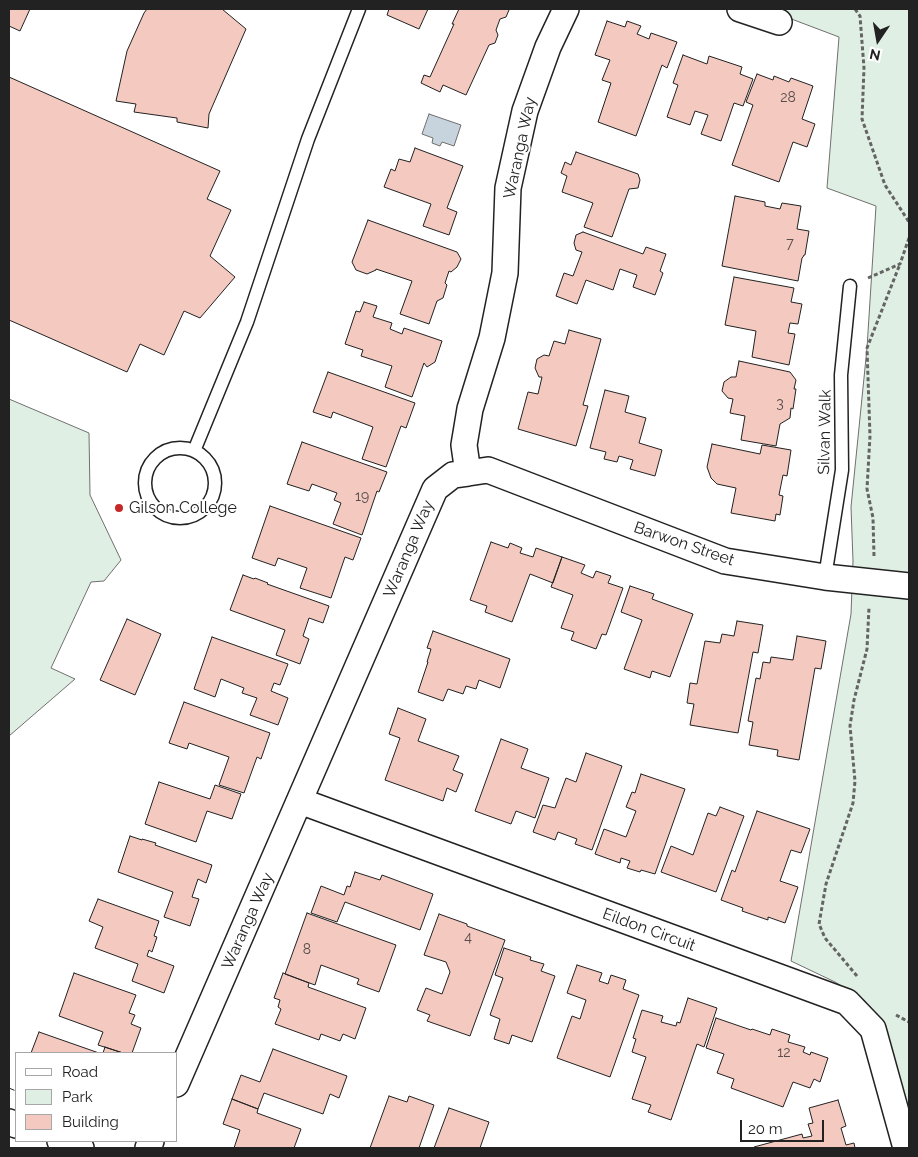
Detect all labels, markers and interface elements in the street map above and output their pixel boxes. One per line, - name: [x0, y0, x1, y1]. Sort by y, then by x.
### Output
- north arrow: [853, 15, 903, 65]
- text: N: [868, 46, 882, 64]
- house number: 28: [780, 90, 796, 106]
- street label: Waranga Way: [500, 95, 540, 201]
- house number: 7: [786, 236, 794, 252]
- street label: Silvan Walk: [815, 389, 835, 475]
- house number: 3: [776, 396, 784, 412]
- house number: 19: [355, 489, 369, 505]
- street label: Waranga Way: [380, 497, 438, 601]
- place label: Gilson College: [129, 498, 237, 518]
- marker: Gilson College: [113, 502, 125, 514]
- street label: Barwon Street: [631, 518, 737, 570]
- street label: Waranga Way: [218, 870, 278, 972]
- street label: Eildon Circuit: [600, 904, 698, 956]
- house number: 4: [464, 930, 472, 946]
- house number: 8: [303, 942, 311, 958]
- house number: 12: [777, 1045, 791, 1061]
- legend: [15, 1052, 178, 1142]
- text: Road: [62, 1063, 98, 1081]
- text: Park: [62, 1088, 93, 1106]
- scale bar: [743, 1110, 827, 1142]
- text: Building: [62, 1113, 119, 1131]
- text: 20 m: [748, 1120, 783, 1138]

